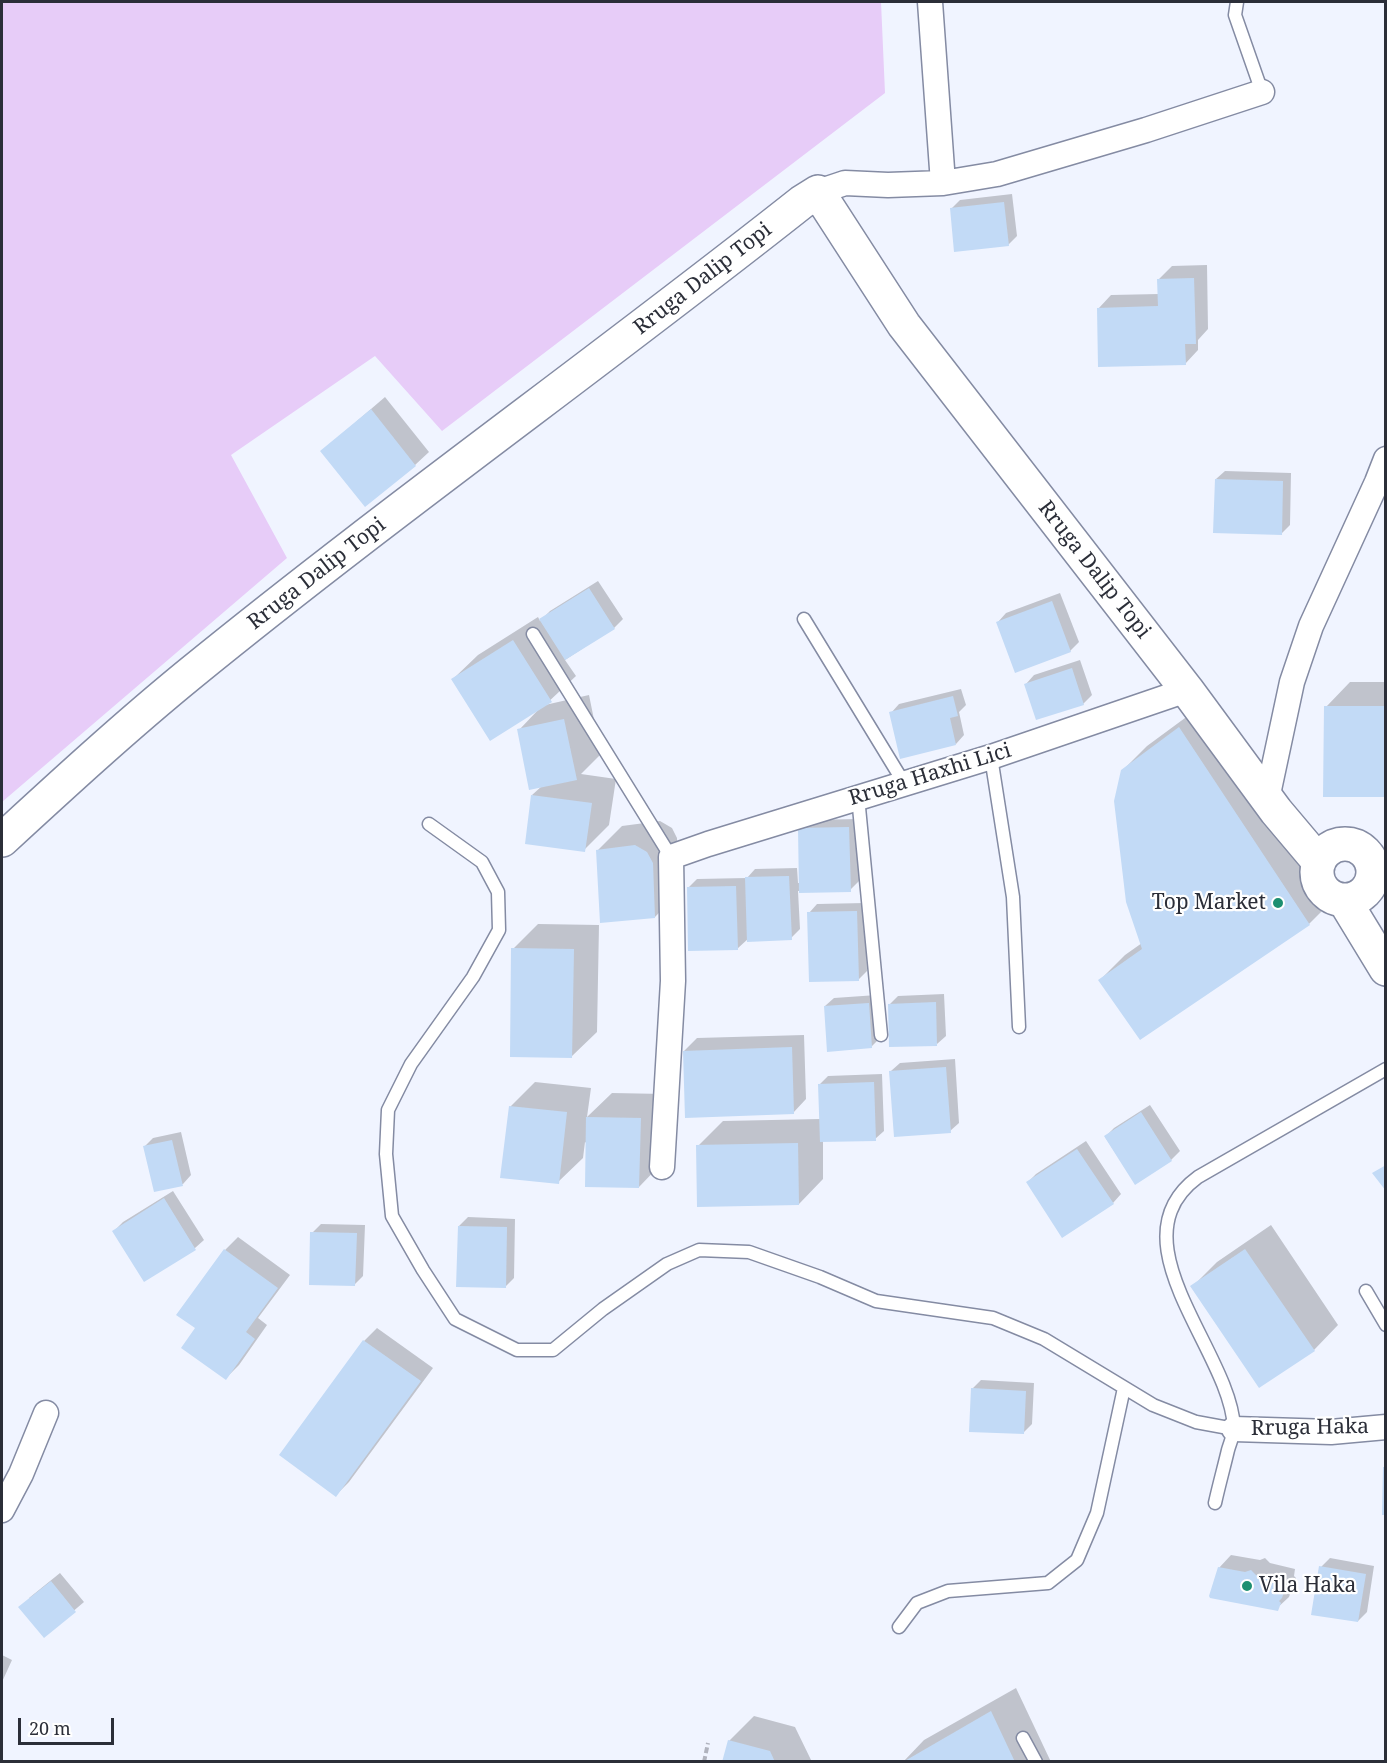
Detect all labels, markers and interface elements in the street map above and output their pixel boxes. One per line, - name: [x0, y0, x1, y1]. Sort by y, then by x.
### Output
- street label: Rruga Dalip Topi: [629, 217, 777, 341]
- street label: Rruga Dalip Topi: [1032, 496, 1156, 644]
- street label: Rruga Dalip Topi: [243, 512, 391, 636]
- street label: Rruga Haxhi Lici: [846, 738, 1014, 812]
- place label: Top Market: [1152, 890, 1266, 916]
- marker: Top Market: [1271, 896, 1285, 910]
- street label: Rruga Haka: [1251, 1414, 1369, 1442]
- place label: Vila Haka: [1259, 1573, 1356, 1599]
- marker: Vila Haka: [1240, 1579, 1254, 1593]
- scale bar: [21, 1706, 117, 1744]
- text: 20 m: [29, 1716, 71, 1740]

